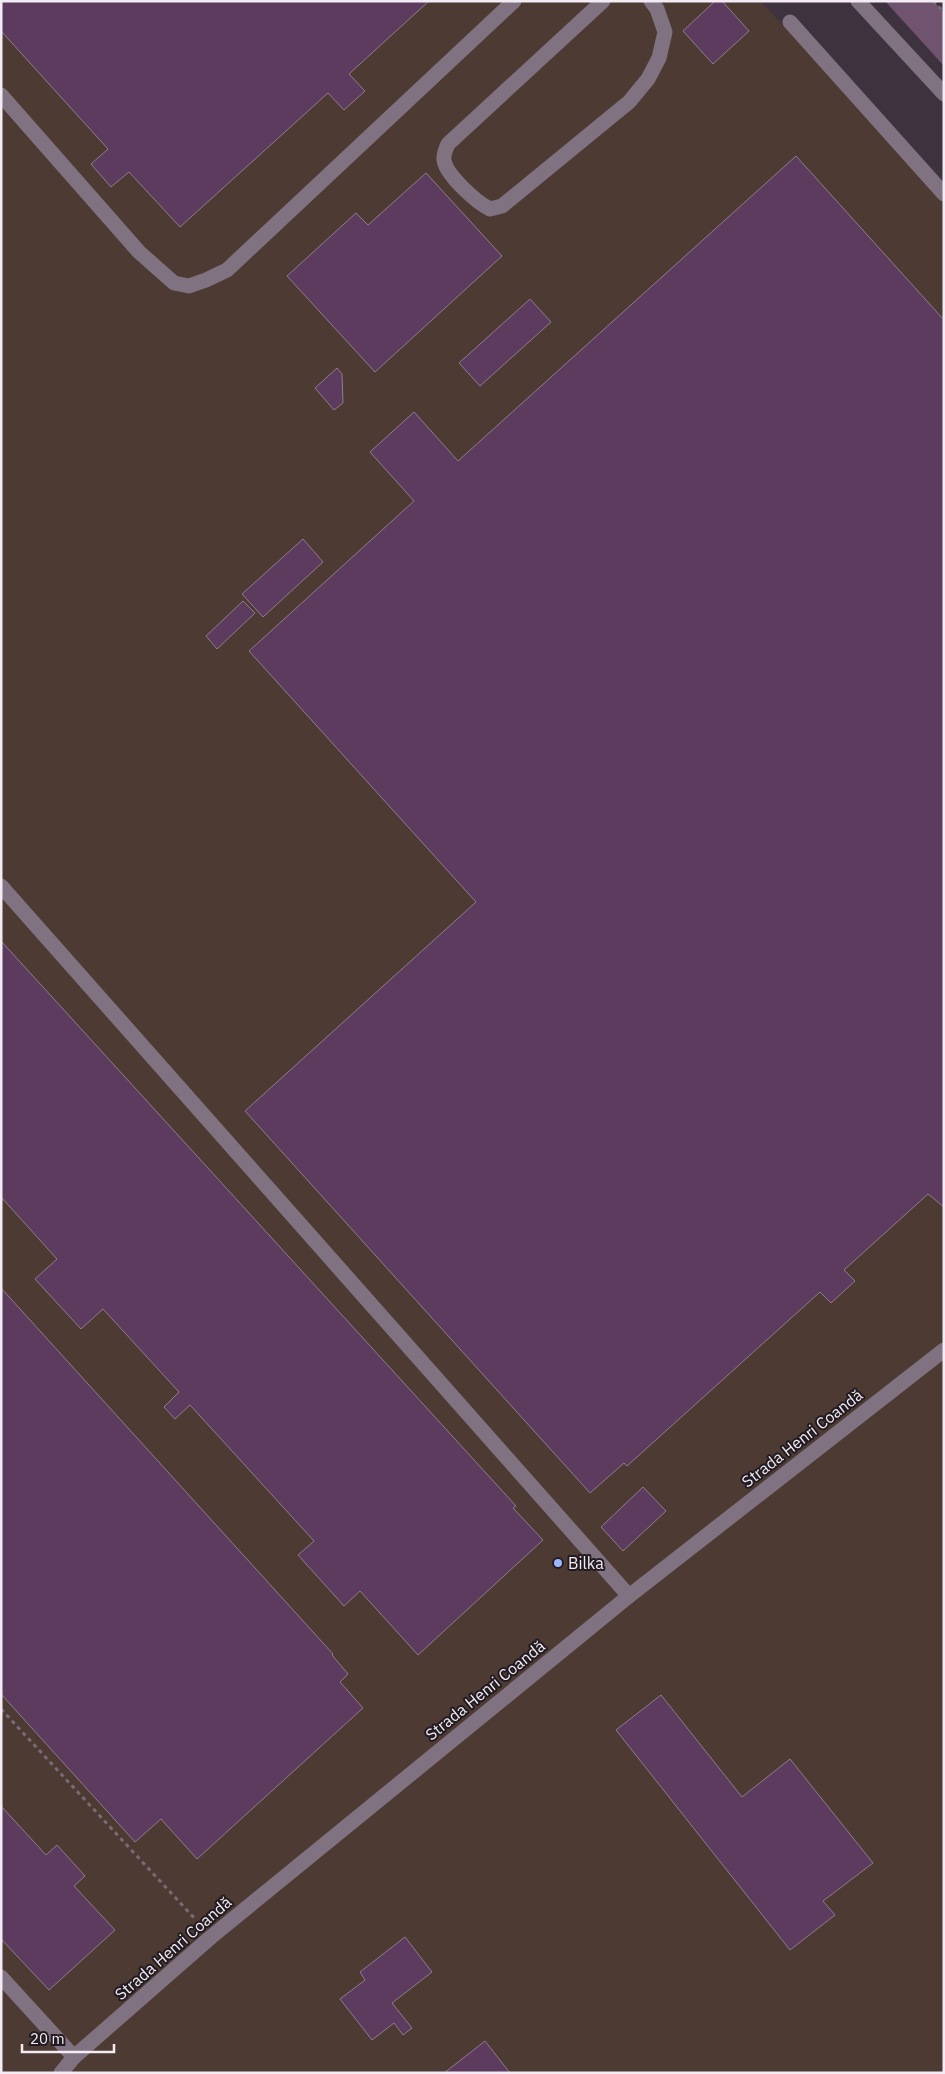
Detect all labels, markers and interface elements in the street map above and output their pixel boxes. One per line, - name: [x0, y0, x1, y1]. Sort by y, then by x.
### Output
- street label: Strada Henri Coandă: [738, 1384, 867, 1491]
- place label: Bilka: [568, 1553, 604, 1573]
- marker: Bilka: [552, 1557, 564, 1569]
- street label: Strada Henri Coandă: [421, 1635, 549, 1744]
- street label: Strada Henri Coandă: [111, 1892, 236, 2004]
- scale bar: [22, 2022, 115, 2054]
- text: 20 m: [30, 2029, 65, 2048]

